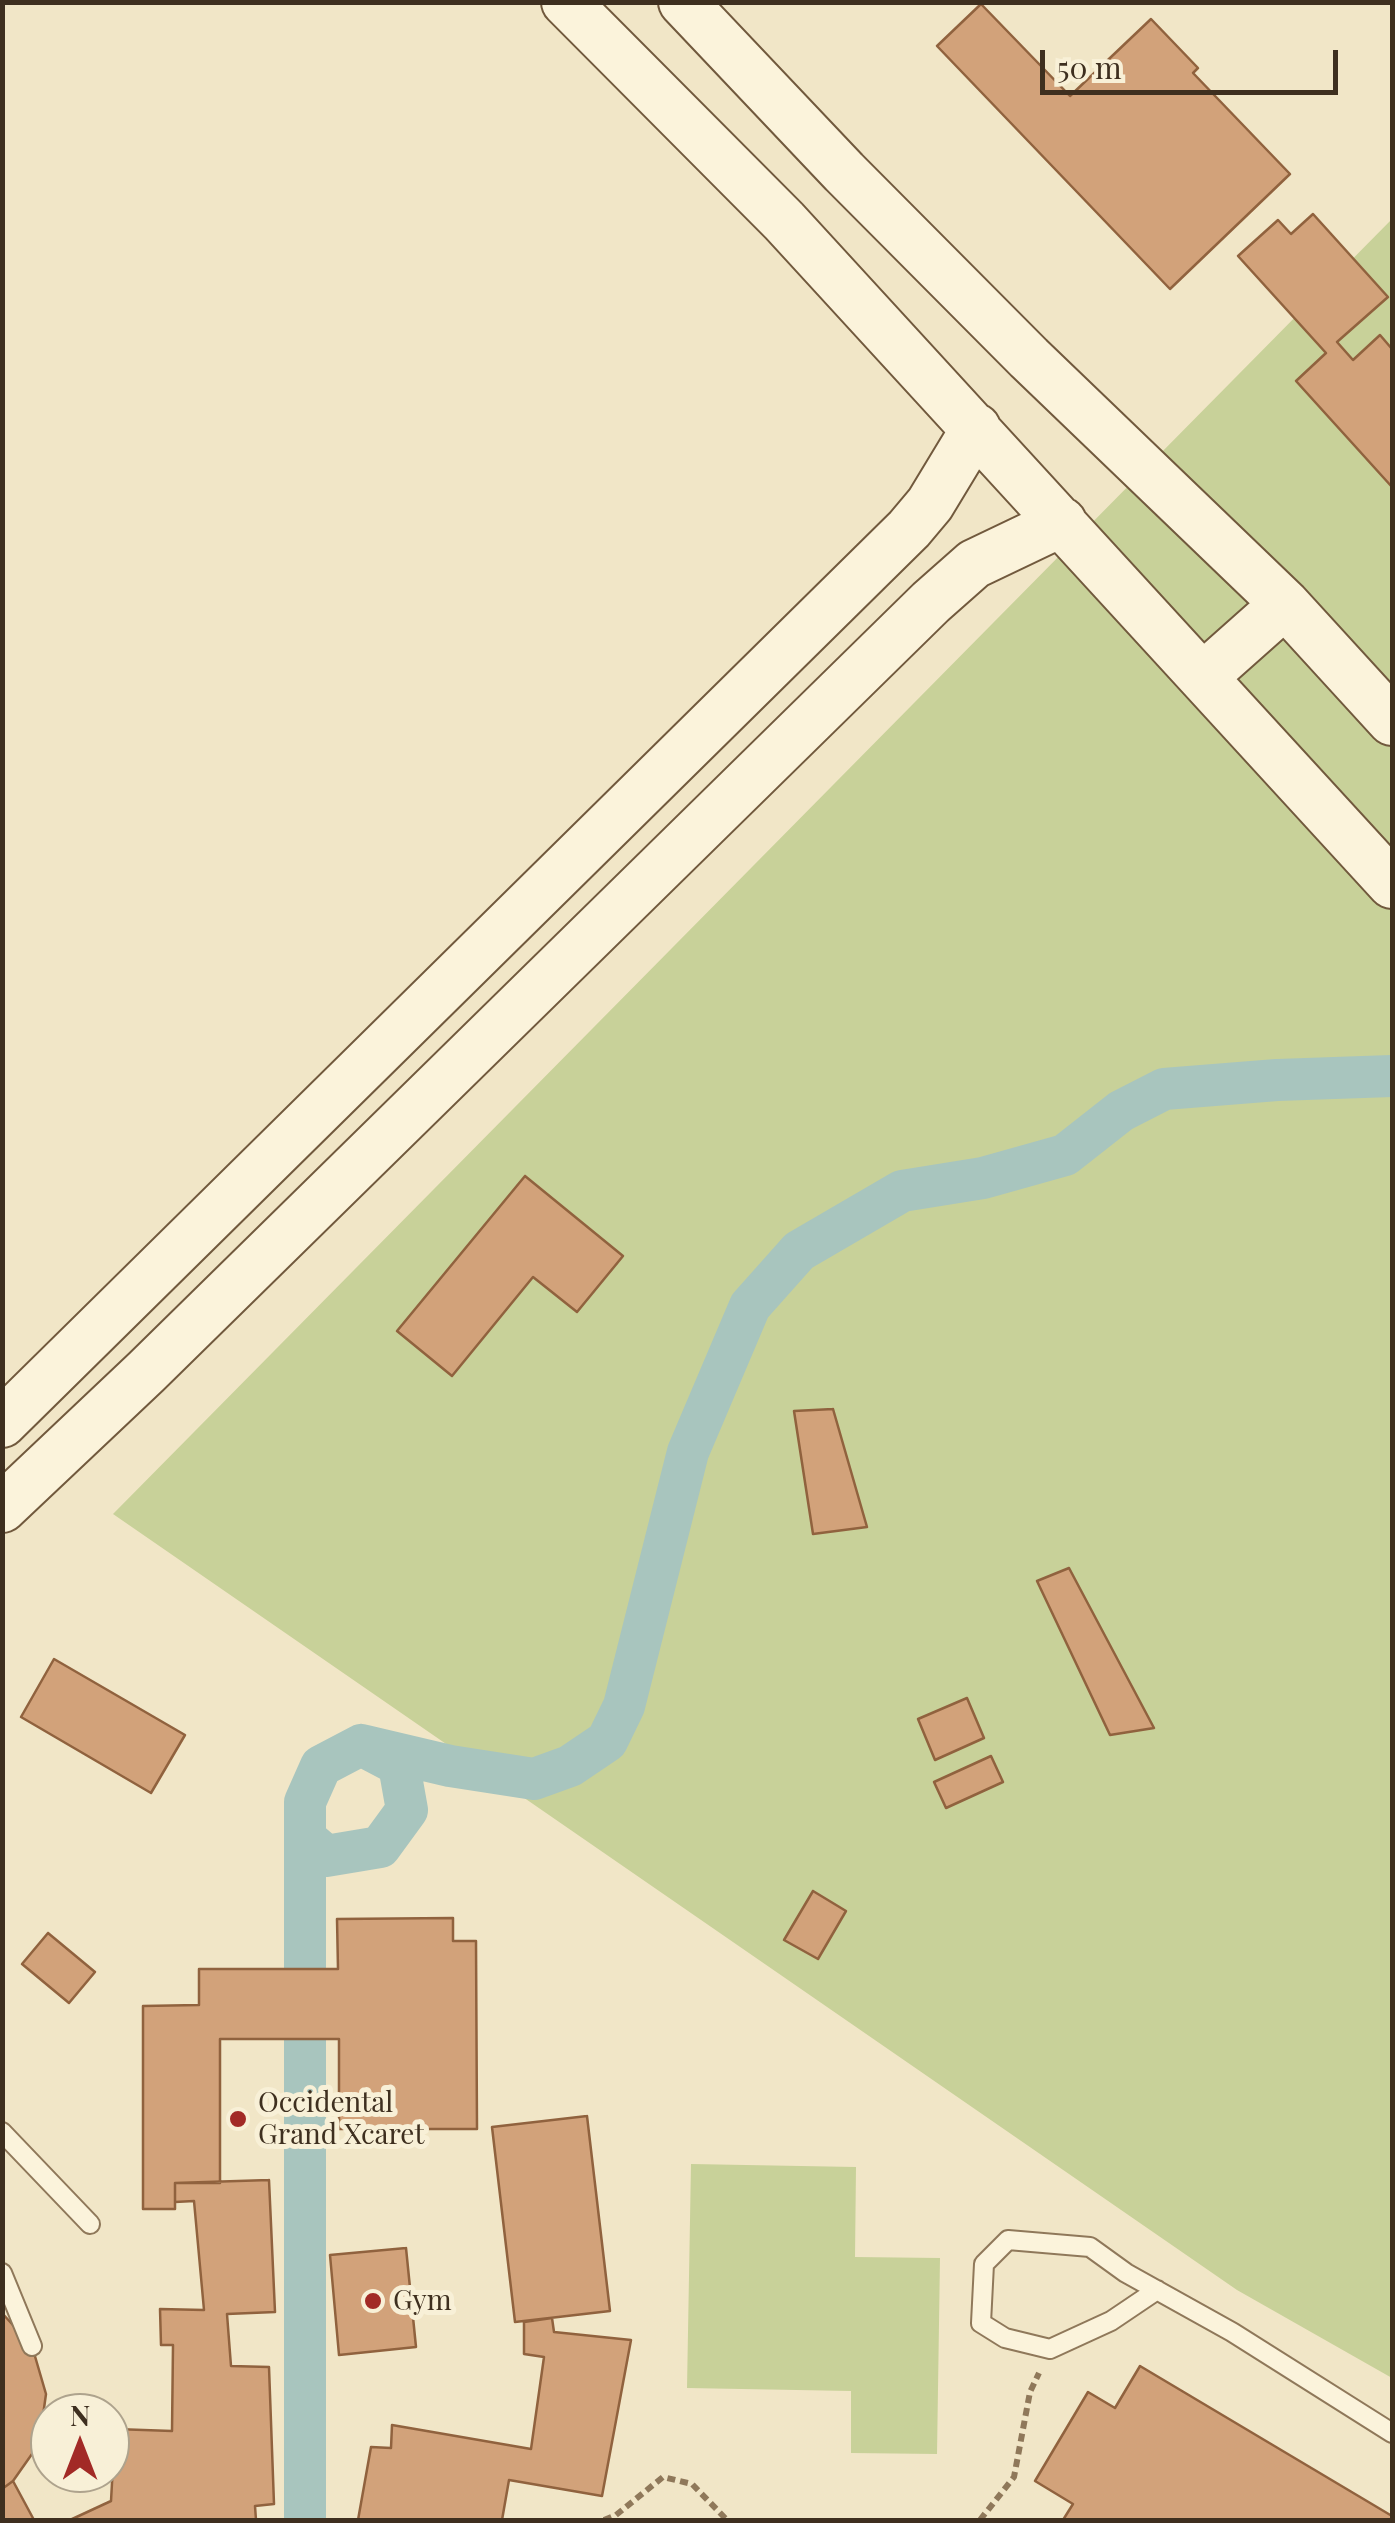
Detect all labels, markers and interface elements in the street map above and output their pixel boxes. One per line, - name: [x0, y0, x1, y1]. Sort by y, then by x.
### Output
- scale bar: [1045, 30, 1342, 92]
- text: 50 m: [1057, 47, 1122, 87]
- place label: Occidental Grand Xcaret: [258, 2086, 424, 2152]
- marker: Occidental Grand Xcaret: [227, 2108, 249, 2130]
- place label: Gym: [393, 2284, 452, 2318]
- marker: Gym: [362, 2290, 384, 2312]
- north arrow: [30, 2393, 130, 2493]
- text: N: [70, 2396, 90, 2433]

